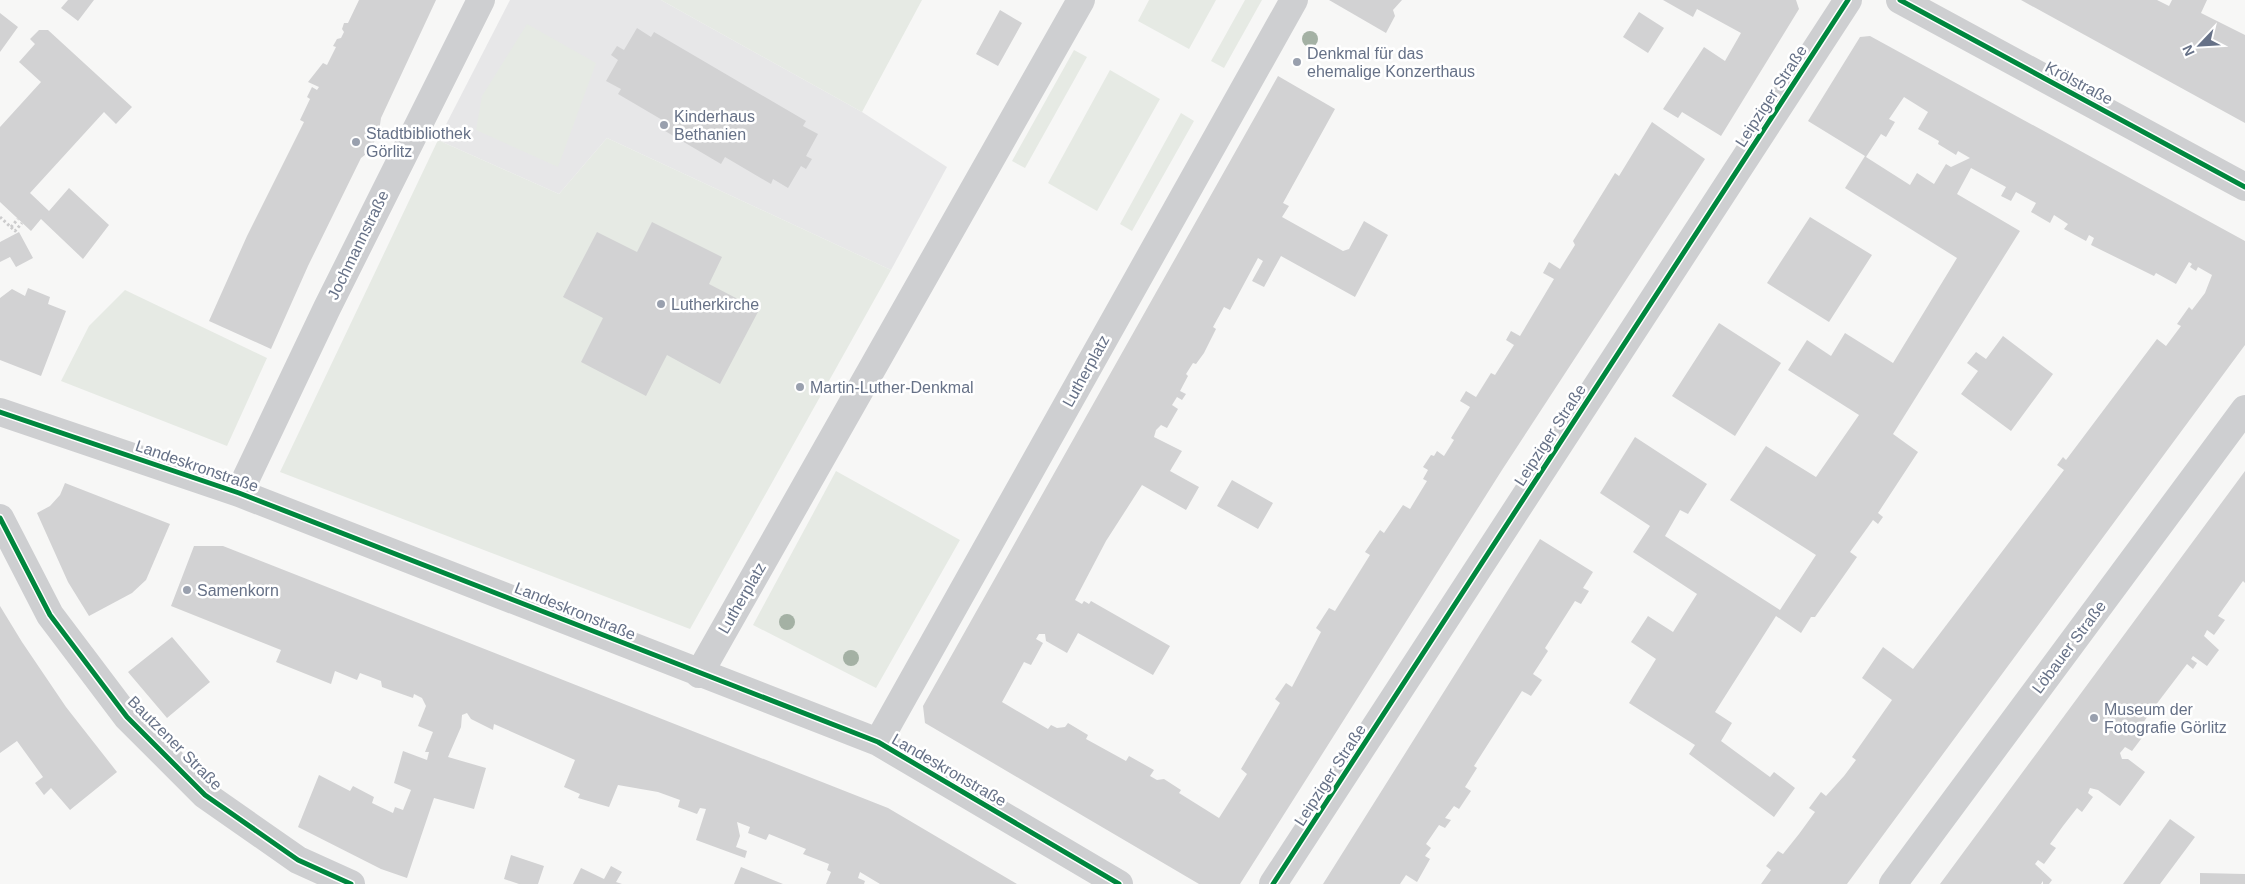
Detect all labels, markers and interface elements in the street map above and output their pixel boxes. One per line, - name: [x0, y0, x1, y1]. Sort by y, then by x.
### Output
- north arrow: [2175, 20, 2225, 70]
- street label: Leipziger Straße: [1732, 42, 1810, 150]
- text: N: [2179, 43, 2198, 58]
- place label: Denkmal für das ehemalige Konzerthaus: [1307, 45, 1475, 80]
- marker: Denkmal für das ehemalige Konzerthaus: [1291, 56, 1303, 68]
- street label: Krölstraße: [2042, 58, 2116, 108]
- place label: Kinderhaus Bethanien: [674, 108, 755, 143]
- marker: Kinderhaus Bethanien: [658, 119, 670, 131]
- place label: Stadtbibliothek Görlitz: [366, 125, 472, 160]
- marker: Stadtbibliothek Görlitz: [350, 136, 362, 148]
- street label: Jochmannstraße: [324, 188, 392, 302]
- place label: Lutherkirche: [671, 296, 759, 313]
- marker: Lutherkirche: [655, 298, 667, 310]
- street label: Lutherplatz: [1059, 332, 1113, 410]
- place label: Martin-Luther-Denkmal: [810, 379, 974, 396]
- marker: Martin-Luther-Denkmal: [794, 381, 806, 393]
- street label: Leipziger Straße: [1511, 381, 1589, 489]
- street label: Landeskronstraße: [133, 437, 261, 495]
- street label: Lutherplatz: [715, 559, 769, 637]
- street label: Landeskronstraße: [512, 579, 638, 643]
- place label: Samenkorn: [197, 582, 279, 599]
- marker: Samenkorn: [181, 584, 193, 596]
- street label: Löbauer Straße: [2029, 597, 2109, 697]
- street label: Bautzener Straße: [125, 693, 225, 793]
- place label: Museum der Fotografie Görlitz: [2104, 701, 2227, 736]
- marker: Museum der Fotografie Görlitz: [2088, 712, 2100, 724]
- street label: Leipziger Straße: [1291, 721, 1369, 829]
- street label: Landeskronstraße: [889, 730, 1009, 810]

